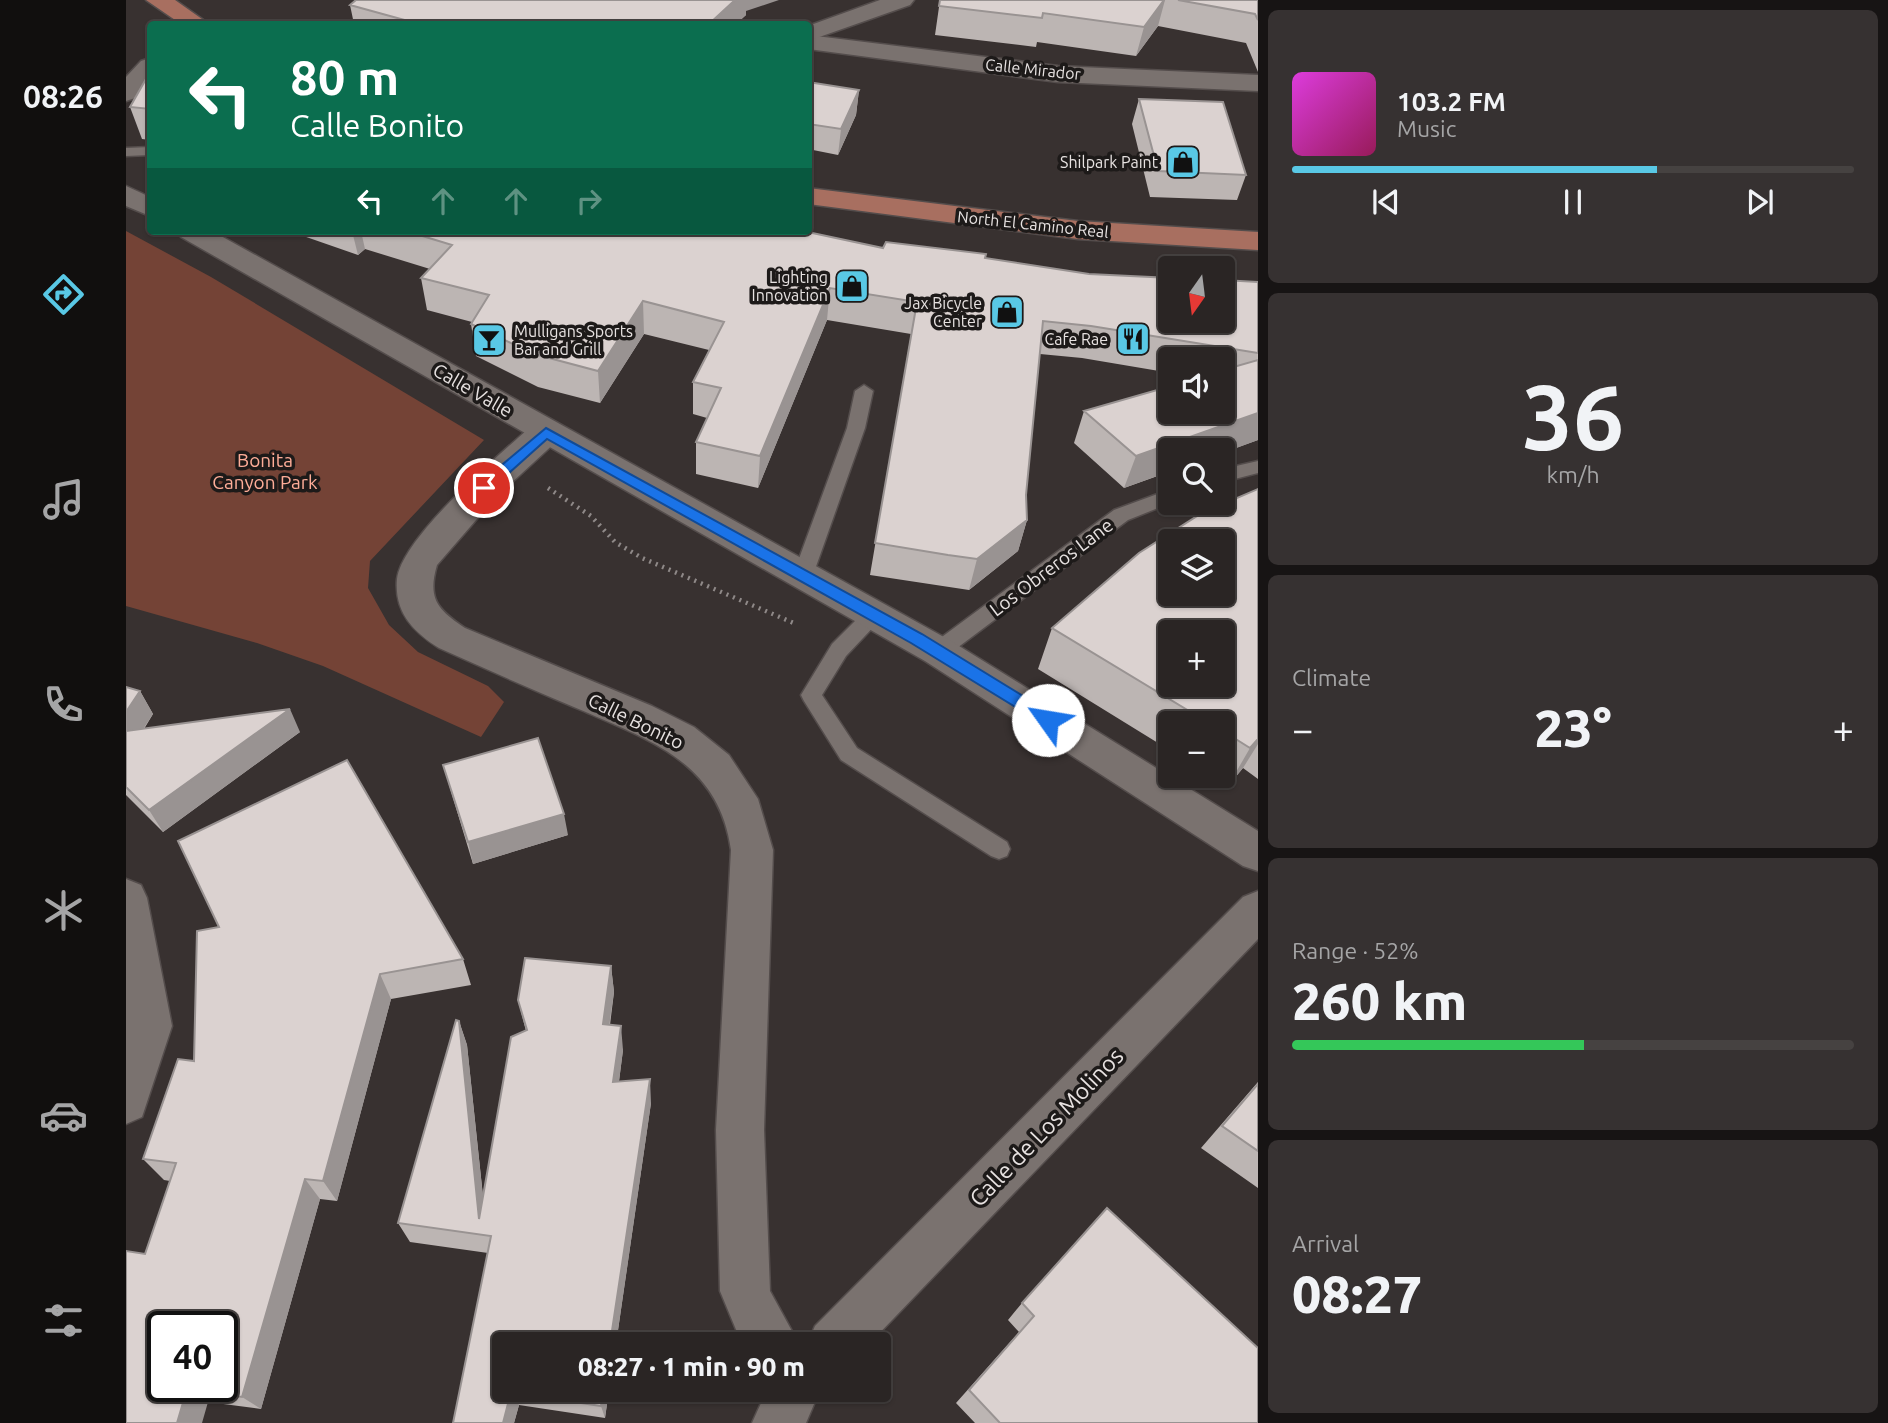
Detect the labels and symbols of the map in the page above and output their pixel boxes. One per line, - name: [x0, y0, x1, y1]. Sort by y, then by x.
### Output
- street label: Calle Mirador: [984, 55, 1082, 83]
- shop icon: Shilpark Paint: [1164, 143, 1202, 181]
- place label: Shilpark Paint: [1060, 153, 1159, 171]
- street label: North El Camino Real: [957, 207, 1109, 241]
- north arrow: [1158, 256, 1236, 332]
- shop icon: Lighting Innovation: [833, 267, 871, 305]
- place label: Lighting Innovation: [752, 268, 828, 304]
- shop icon: Jax Bicycle Center: [988, 293, 1026, 331]
- place label: Jax Bicycle Center: [904, 294, 982, 330]
- restaurant icon: Cafe Rae: [1114, 320, 1152, 358]
- bar icon: Mulligans Sports Bar and Grill: [470, 321, 508, 359]
- place label: Mulligans Sports Bar and Grill: [514, 322, 633, 358]
- place label: Cafe Rae: [1044, 330, 1108, 348]
- street label: Calle Valle: [429, 358, 517, 422]
- park label: Bonita Canyon Park: [212, 449, 318, 493]
- pin: [454, 458, 514, 518]
- street label: Los Obreros Lane: [985, 513, 1117, 621]
- position arrow: [1011, 683, 1085, 757]
- street label: Calle Bonito: [585, 688, 687, 754]
- street label: Calle de Los Molinos: [964, 1043, 1128, 1211]
- speed limit sign: 40: [147, 1311, 238, 1402]

